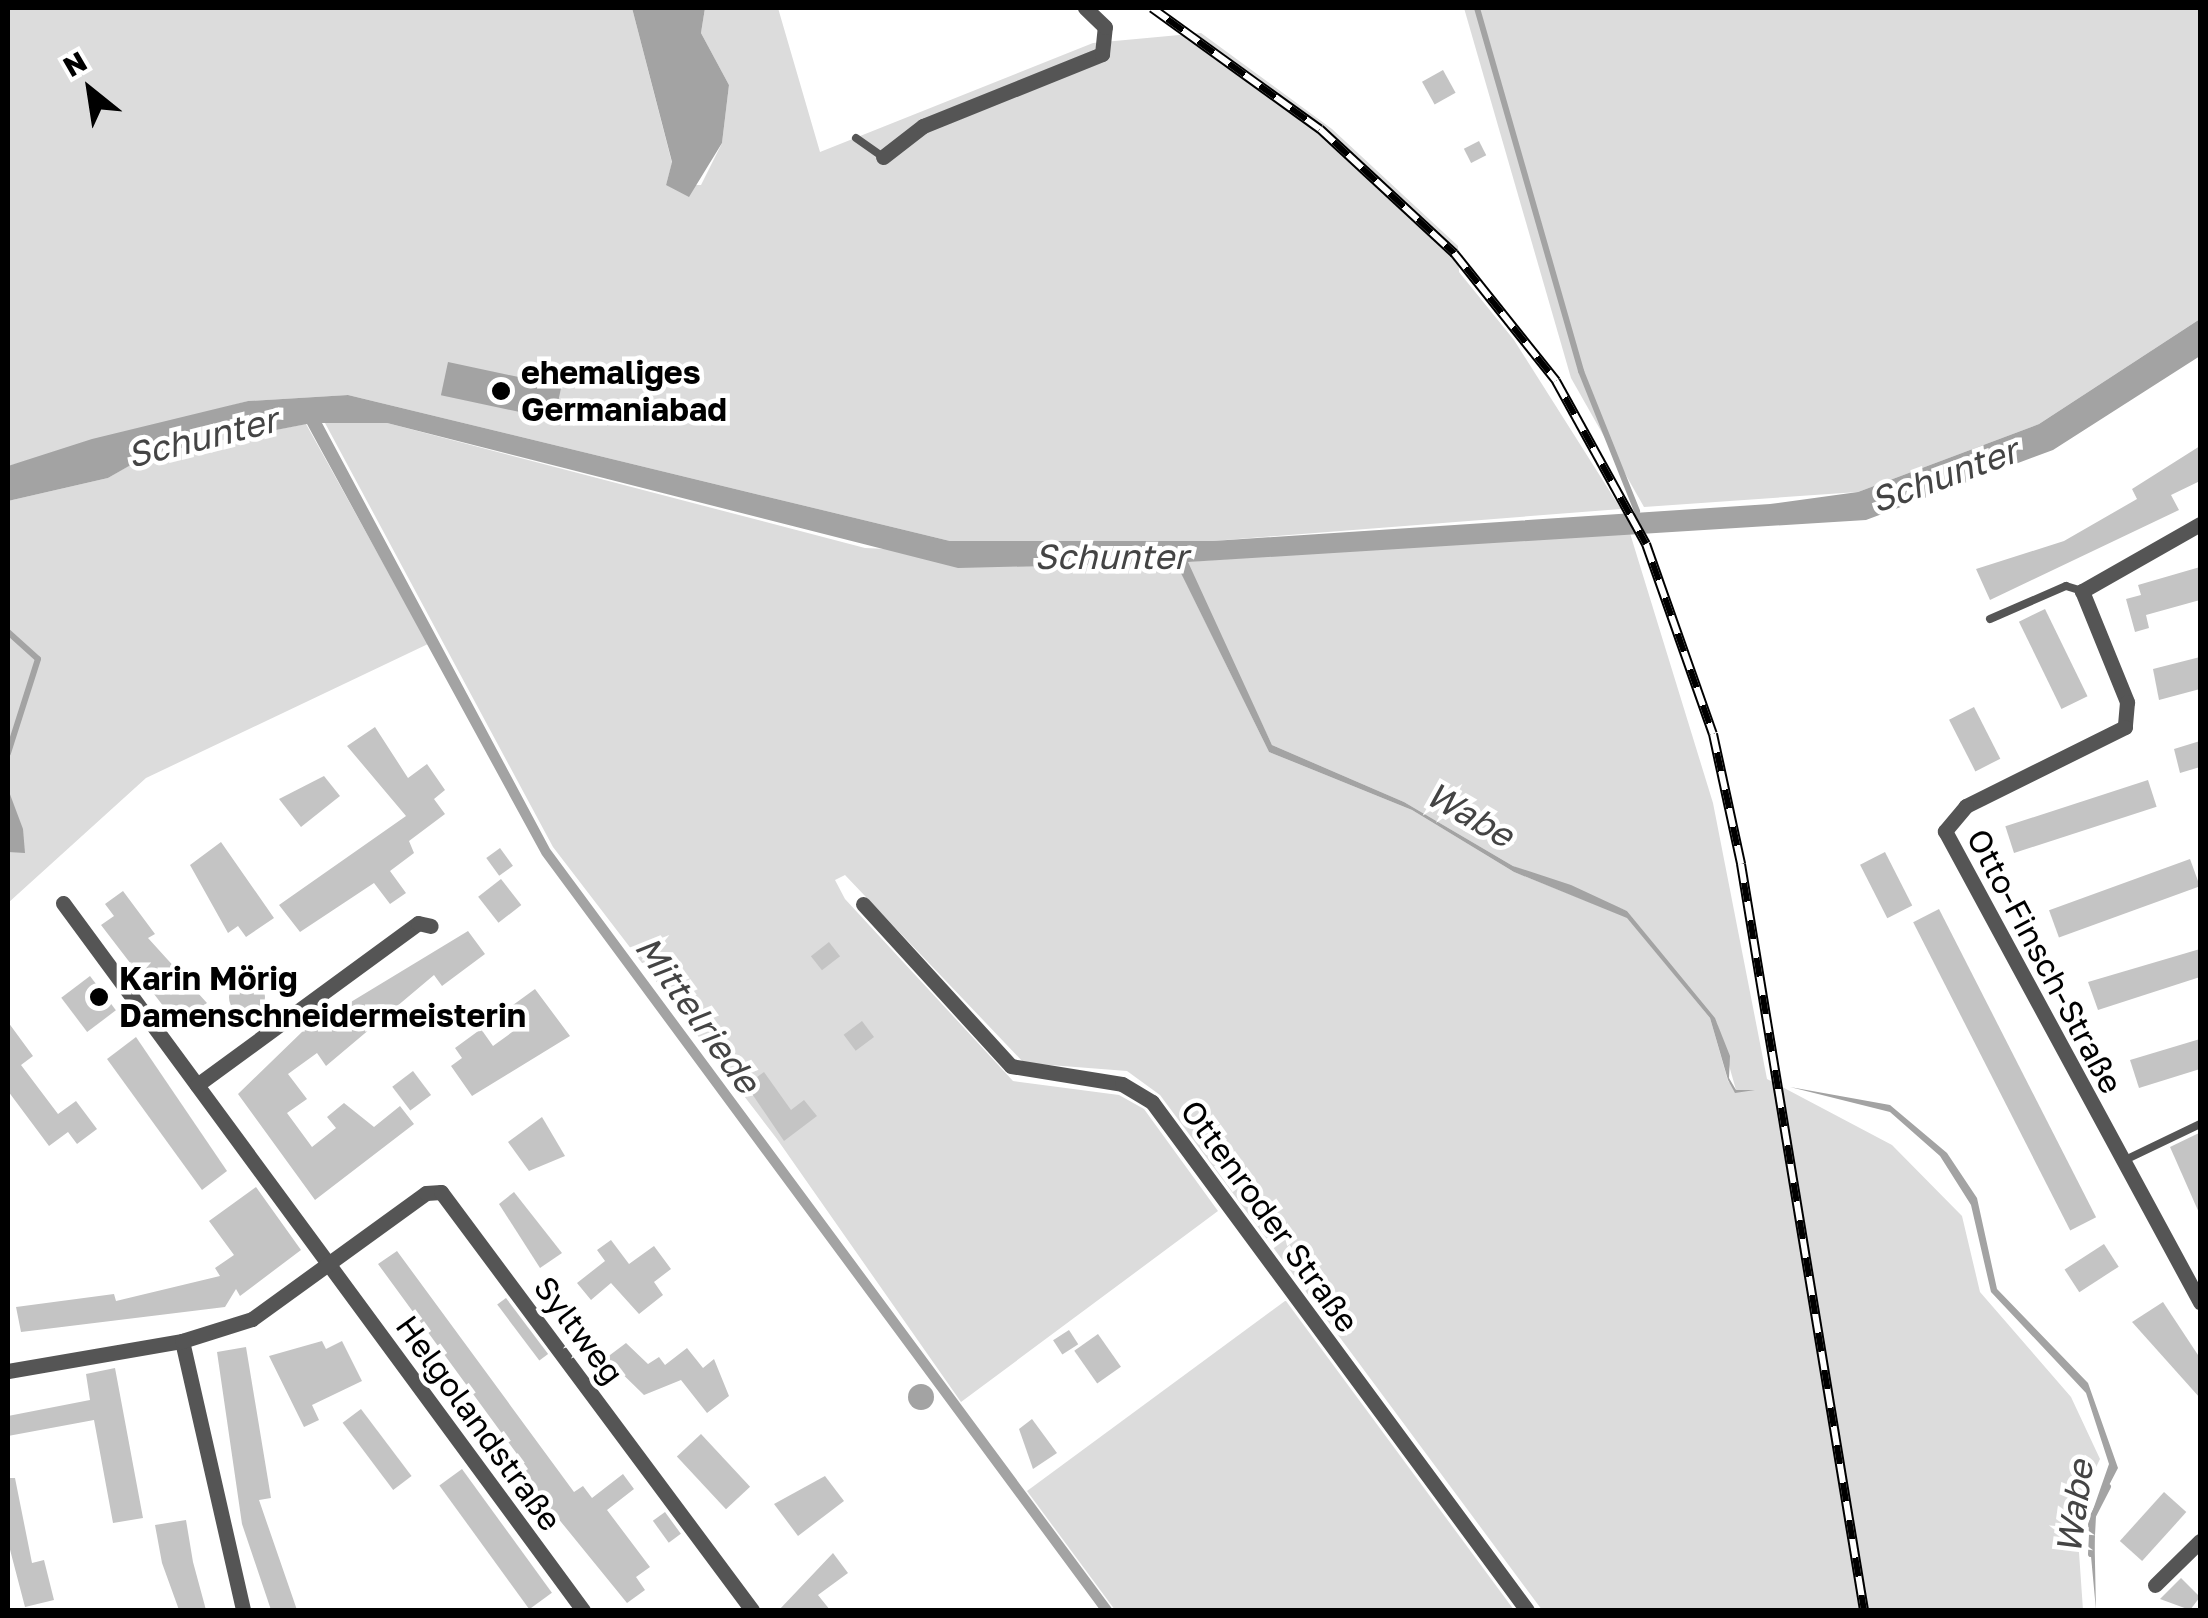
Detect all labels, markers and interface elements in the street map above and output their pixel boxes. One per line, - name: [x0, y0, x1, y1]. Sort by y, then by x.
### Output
- north arrow: [40, 40, 140, 140]
- text: N: [57, 44, 92, 83]
- place label: ehemaliges Germaniabad: [521, 354, 727, 429]
- marker: ehemaliges Germaniabad: [490, 380, 512, 402]
- water label: Schunter: [123, 398, 281, 476]
- water label: Schunter: [1865, 429, 2023, 521]
- water label: Schunter: [1034, 535, 1188, 577]
- water label: Wabe: [1419, 772, 1521, 856]
- street label: Otto-Finsch-Straße: [1959, 822, 2131, 1100]
- water label: Mittelriede: [627, 927, 769, 1101]
- place label: Karin Mörig Damenschneidermeisterin: [119, 960, 526, 1035]
- marker: Karin Mörig Damenschneidermeisterin: [88, 986, 110, 1008]
- street label: Ottenroder Straße: [1173, 1093, 1367, 1339]
- street label: Syltweg: [526, 1269, 632, 1391]
- street label: Helgolandstraße: [388, 1308, 570, 1538]
- water label: Wabe: [2047, 1458, 2101, 1556]

